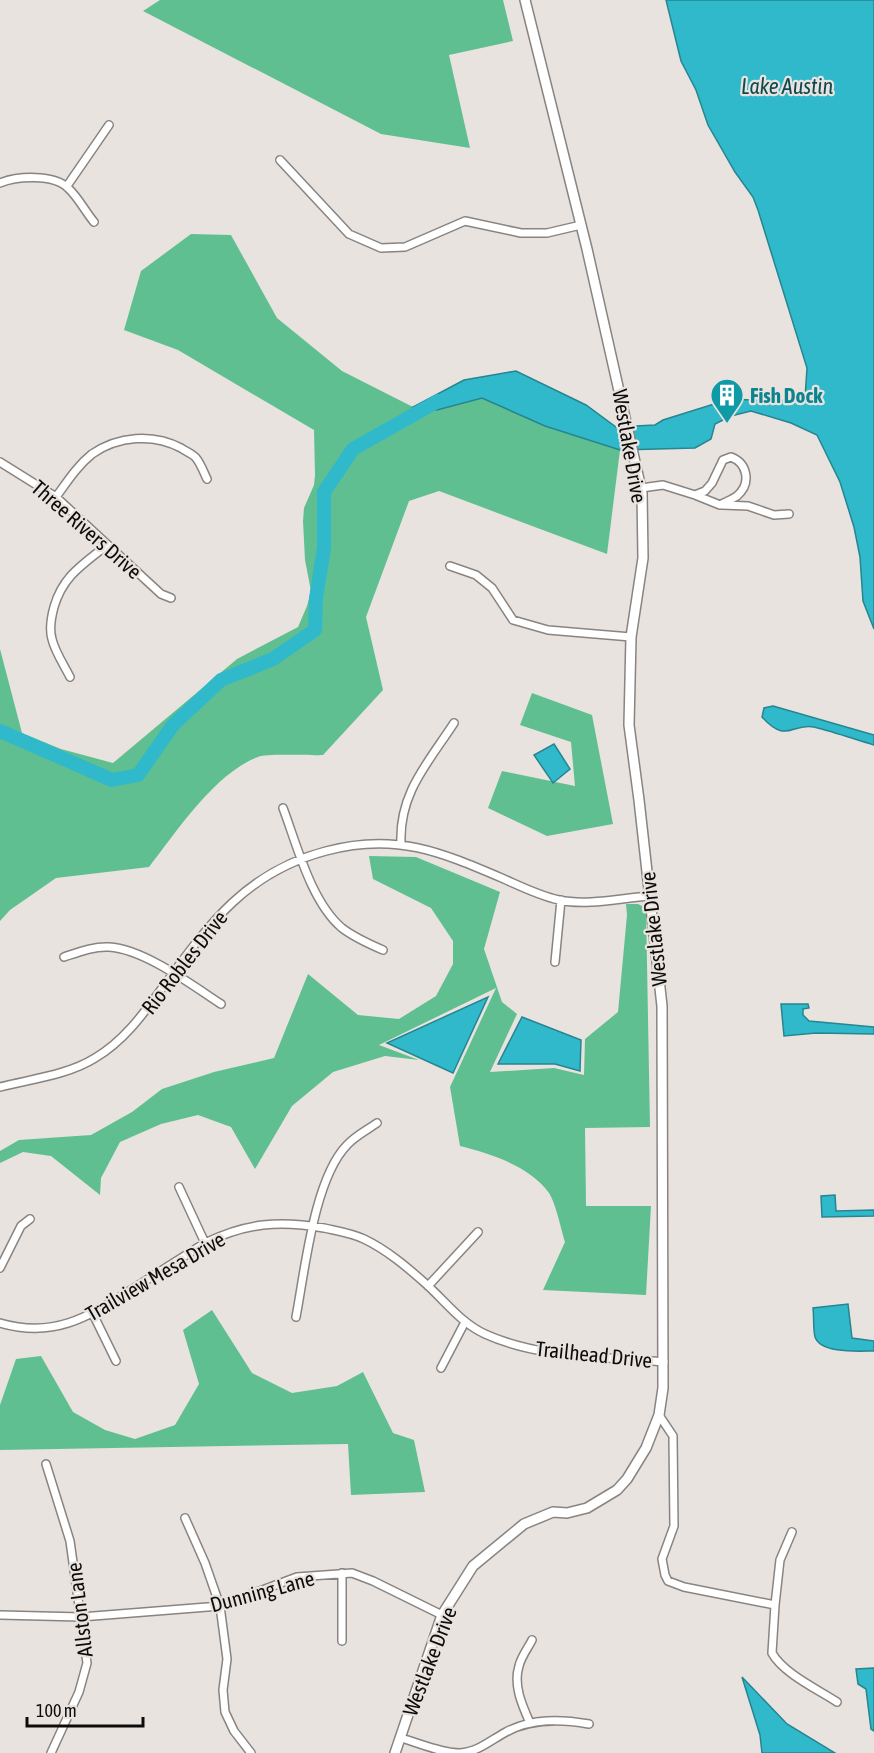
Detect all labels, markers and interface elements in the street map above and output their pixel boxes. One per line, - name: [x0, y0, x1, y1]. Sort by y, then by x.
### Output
- water label: Lake Austin: [741, 73, 833, 99]
- building icon: Fish Dock: [709, 377, 745, 424]
- place label: Fish Dock: [750, 383, 823, 407]
- street label: Westlake Drive: [608, 387, 652, 505]
- street label: Three Rivers Drive: [27, 475, 147, 583]
- street label: Westlake Drive: [635, 871, 671, 987]
- street label: Rio Robles Drive: [136, 906, 232, 1018]
- street label: Trailview Mesa Drive: [81, 1227, 229, 1325]
- street label: Trailhead Drive: [535, 1336, 653, 1372]
- street label: Allston Lane: [61, 1561, 97, 1659]
- street label: Dunning Lane: [207, 1566, 317, 1616]
- street label: Westlake Drive: [397, 1603, 461, 1719]
- scale bar: [27, 1690, 142, 1728]
- text: 100 m: [36, 1700, 77, 1721]

